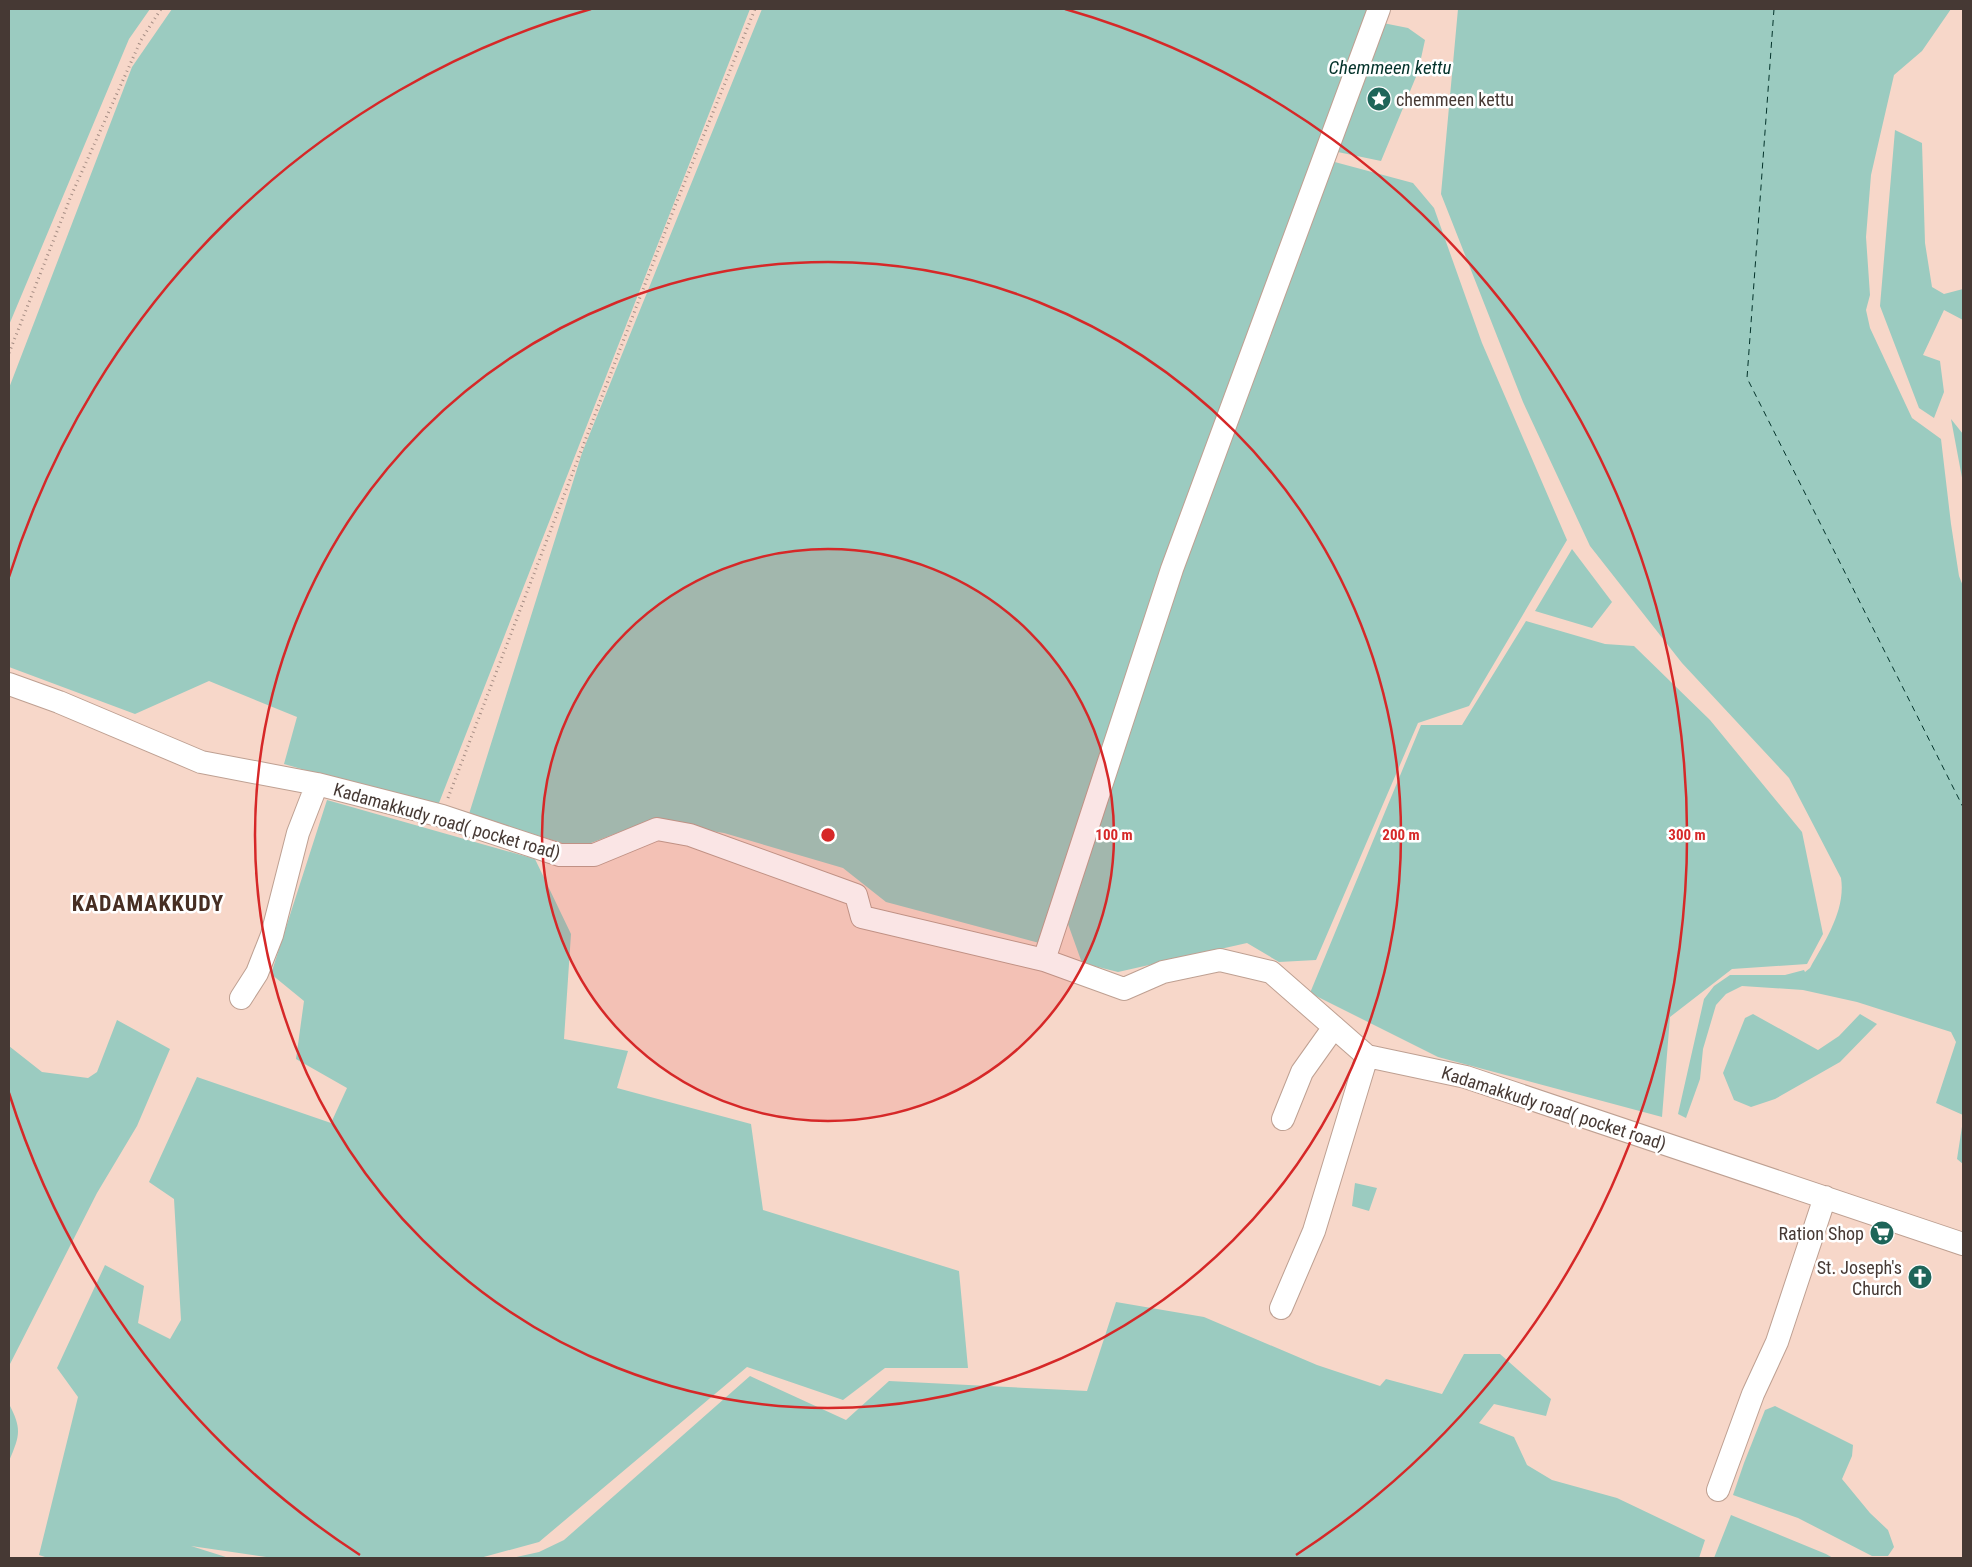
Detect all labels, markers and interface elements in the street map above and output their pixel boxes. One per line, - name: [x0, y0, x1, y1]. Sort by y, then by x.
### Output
- water label: Chemmeen kettu: [1329, 56, 1452, 79]
- place icon: chemmeen kettu: [1366, 86, 1392, 112]
- place label: chemmeen kettu: [1396, 89, 1514, 110]
- street label: Kadamakkudy road( pocket road): [331, 779, 563, 864]
- centre of rings: [819, 826, 837, 844]
- text: 100 m: [1095, 826, 1133, 844]
- text: 200 m: [1382, 826, 1420, 844]
- text: 300 m: [1668, 826, 1706, 844]
- district label: KADAMAKKUDY: [72, 891, 224, 916]
- street label: Kadamakkudy road( pocket road): [1439, 1062, 1669, 1155]
- supermarket icon: Ration Shop: [1869, 1220, 1895, 1246]
- place label: Ration Shop: [1779, 1223, 1864, 1244]
- place label: St. Joseph's Church: [1817, 1257, 1902, 1299]
- church icon: St. Joseph's Church: [1907, 1264, 1933, 1290]

